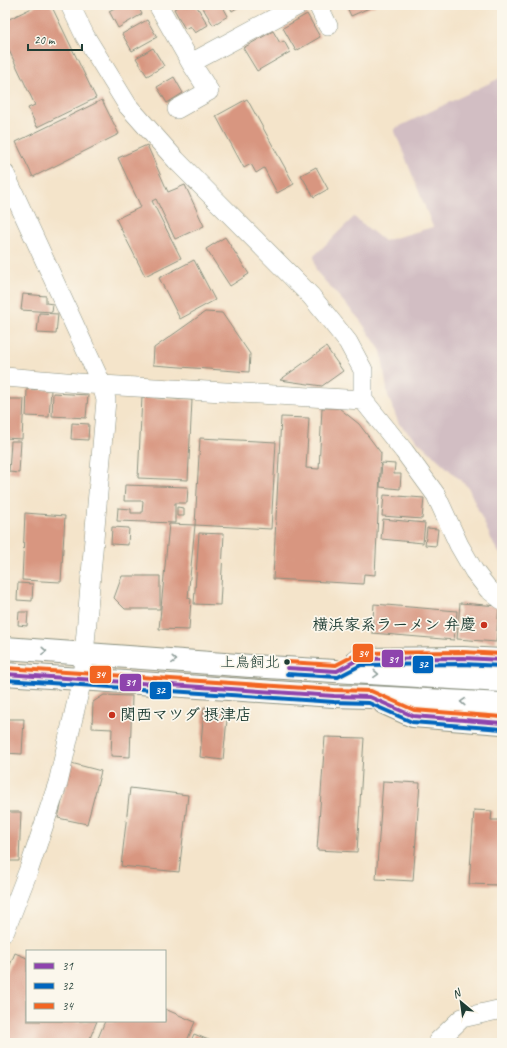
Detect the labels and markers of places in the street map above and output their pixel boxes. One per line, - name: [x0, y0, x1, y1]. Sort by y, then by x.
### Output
- place label: 横浜家系ラーメン 弁慶: [312, 615, 476, 635]
- marker: 横浜家系ラーメン 弁慶: [479, 620, 489, 630]
- place label: 上鳥飼北: [220, 653, 280, 672]
- marker: 上鳥飼北: [282, 657, 292, 667]
- place label: 関西マツダ 摂津店: [120, 705, 252, 725]
- marker: 関西マツダ 摂津店: [107, 710, 117, 720]

